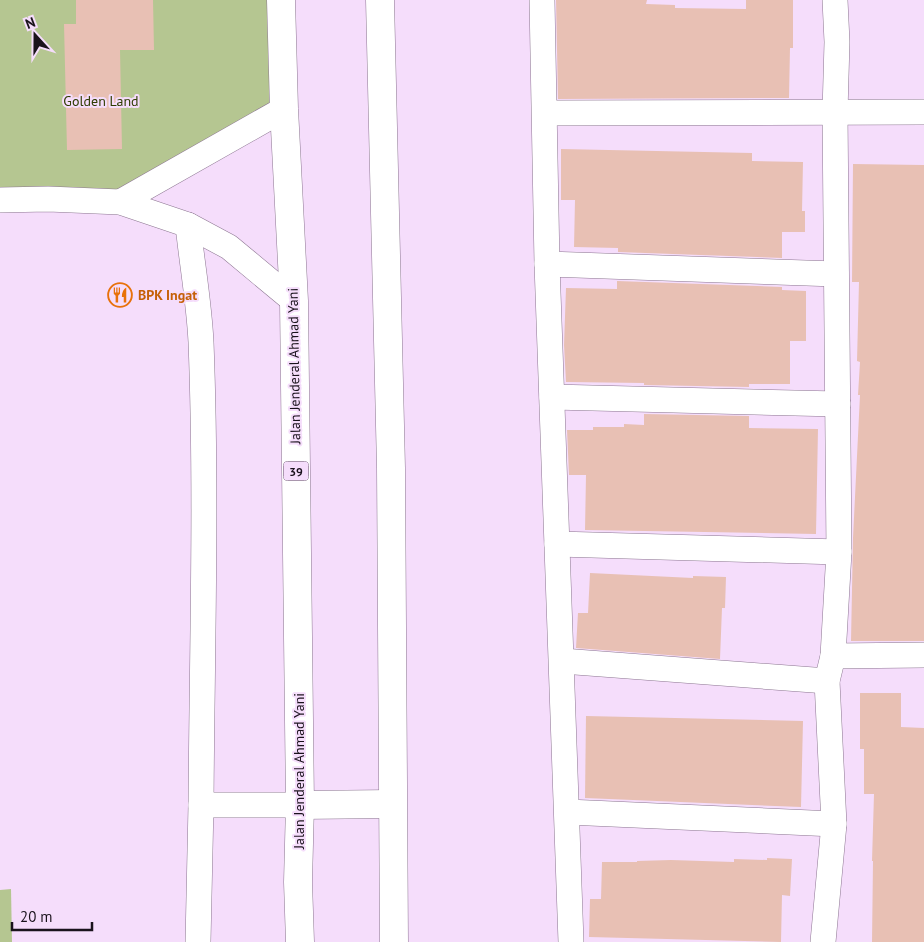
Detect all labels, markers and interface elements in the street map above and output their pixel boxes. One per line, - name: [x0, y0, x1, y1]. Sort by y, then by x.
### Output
- north arrow: [10, 10, 60, 60]
- text: N: [23, 13, 38, 33]
- park label: Golden Land: [63, 92, 139, 110]
- restaurant icon: BPK Ingat: [107, 282, 133, 308]
- place label: BPK Ingat: [138, 286, 197, 304]
- street label: Jalan Jenderal Ahmad Yani: [284, 288, 304, 445]
- road number: 39: [284, 462, 308, 481]
- street label: Jalan Jenderal Ahmad Yani: [290, 693, 308, 850]
- scale bar: [12, 900, 92, 932]
- text: 20 m: [20, 907, 53, 926]

